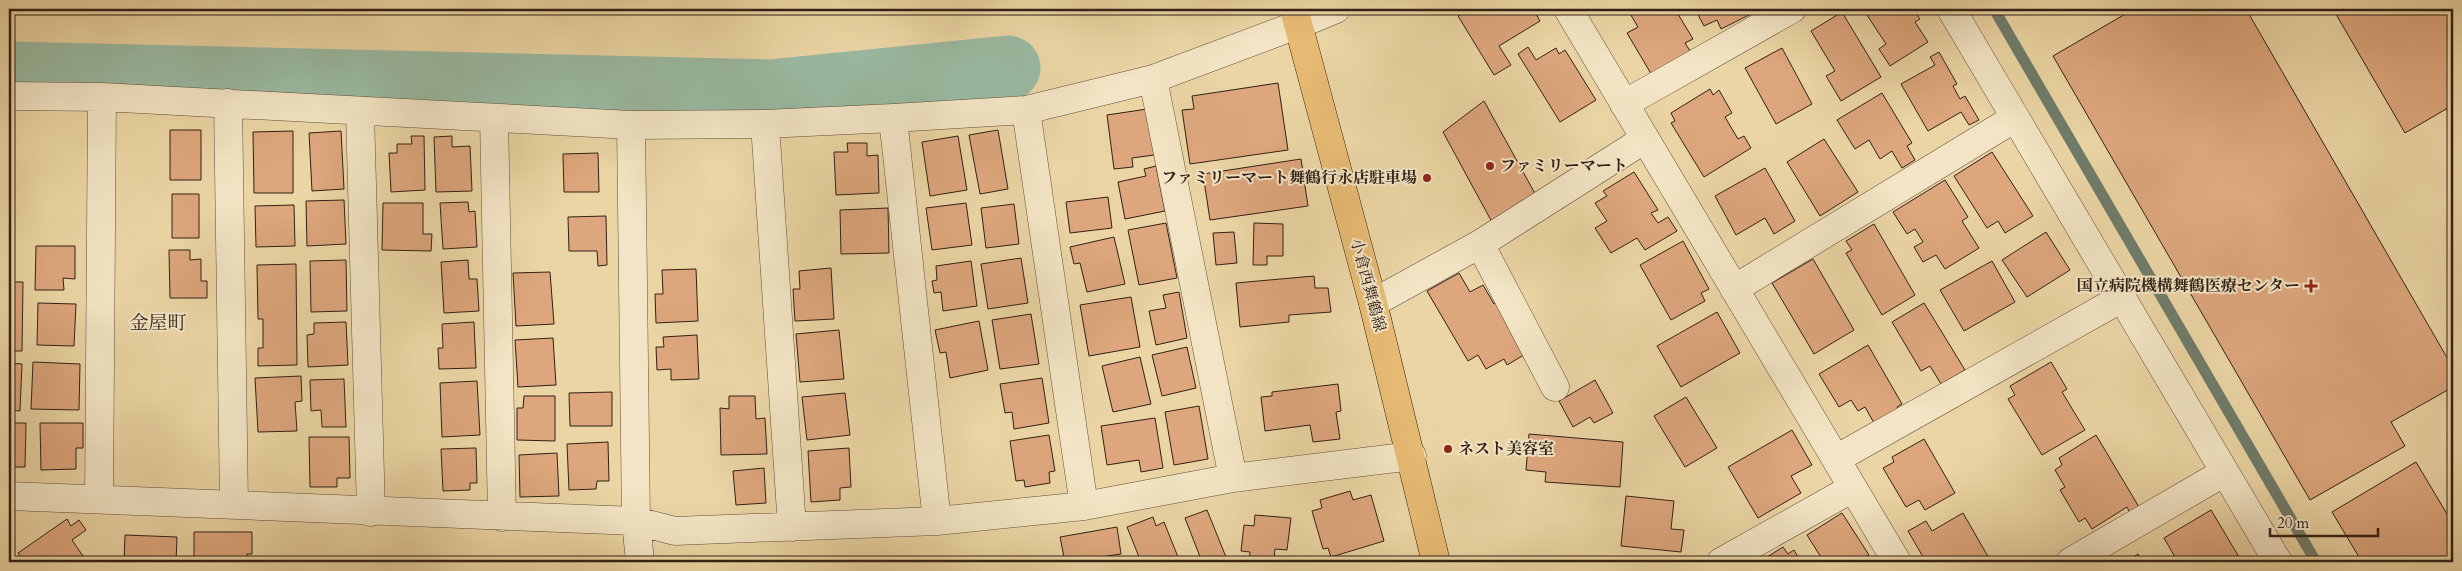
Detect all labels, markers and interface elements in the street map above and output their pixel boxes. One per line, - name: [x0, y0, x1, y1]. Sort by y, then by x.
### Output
- place label: ファミリーマート: [1500, 155, 1628, 177]
- marker: ファミリーマート: [1484, 160, 1496, 172]
- place label: ファミリーマート舞鶴行永店駐車場: [1161, 167, 1417, 189]
- marker: ファミリーマート舞鶴行永店駐車場: [1421, 172, 1433, 184]
- street label: 小倉西舞鶴線: [1345, 236, 1391, 334]
- place label: 国立病院機構舞鶴医療センター: [2077, 275, 2300, 297]
- marker: 国立病院機構舞鶴医療センター: [2304, 279, 2318, 293]
- district label: 金屋町: [129, 310, 187, 336]
- place label: ネスト美容室: [1458, 438, 1554, 460]
- marker: ネスト美容室: [1442, 443, 1454, 455]
- scale bar: [2270, 506, 2377, 538]
- text: 20 m: [2277, 513, 2309, 533]

